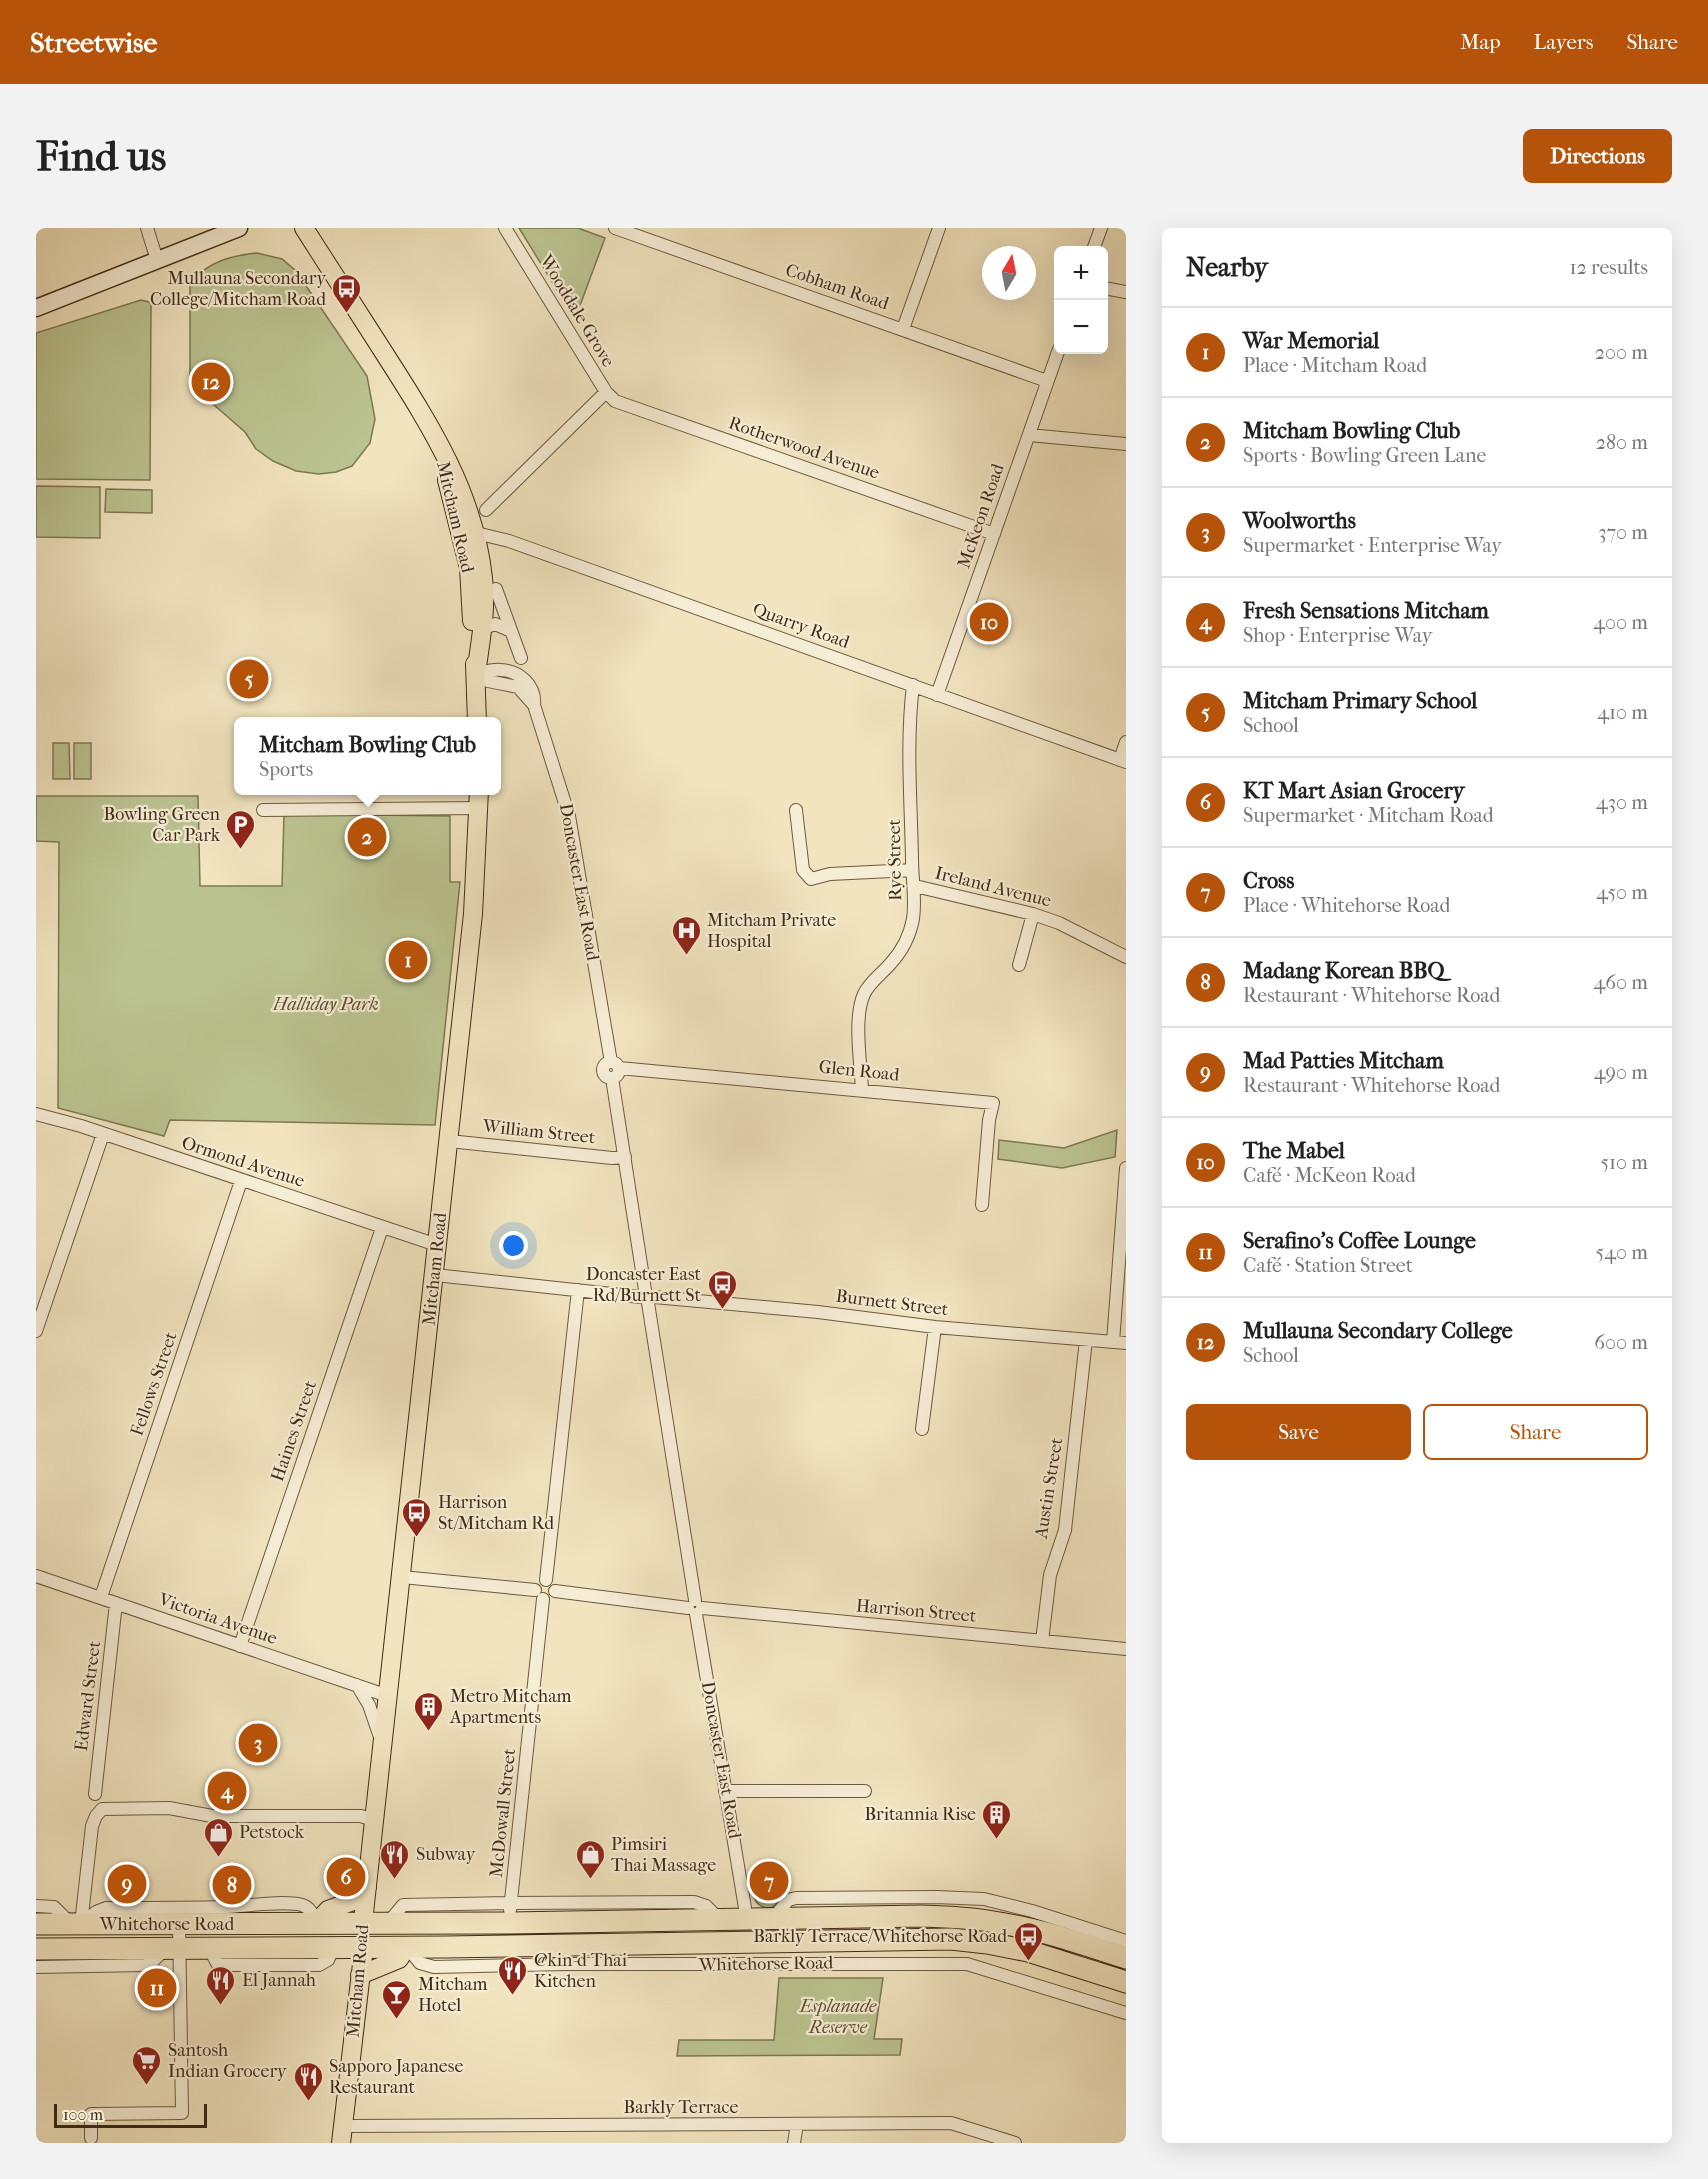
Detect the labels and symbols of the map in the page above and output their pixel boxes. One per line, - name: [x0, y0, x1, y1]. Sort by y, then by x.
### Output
- north arrow: [982, 246, 1036, 300]
- street label: Wooddale Grove: [535, 250, 619, 371]
- street label: Cobham Road: [783, 260, 892, 315]
- place label: Mullauna Secondary College/Mitcham Road: [150, 268, 327, 310]
- bus stop icon: Mullauna Secondary College/Mitcham Road: [331, 272, 363, 314]
- pin: 12: [192, 360, 231, 404]
- street label: Rotherwood Avenue: [726, 412, 882, 484]
- street label: Mitcham Road: [432, 459, 478, 575]
- street label: McKeon Road: [953, 461, 1009, 571]
- street label: Quarry Road: [750, 599, 852, 653]
- pin: 10: [970, 600, 1008, 644]
- pin: 5: [230, 656, 268, 702]
- street label: Doncaster East Road: [555, 802, 603, 962]
- place label: Bowling Green Car Park: [103, 804, 221, 846]
- parking icon: Bowling Green Car Park: [225, 808, 257, 850]
- pin: 2: [348, 814, 386, 860]
- street label: Rye Street: [884, 818, 906, 901]
- street label: Ireland Avenue: [933, 862, 1053, 912]
- place label: Mitcham Private Hospital: [707, 910, 836, 952]
- hospital icon: Mitcham Private Hospital: [670, 914, 702, 956]
- pin: 1: [388, 938, 428, 982]
- park label: Halliday Park: [272, 994, 379, 1015]
- street label: Glen Road: [818, 1056, 901, 1086]
- street label: William Street: [481, 1116, 597, 1148]
- street label: Ormond Avenue: [179, 1132, 307, 1192]
- street label: Mitcham Road: [419, 1211, 451, 1326]
- your location: [499, 1231, 528, 1260]
- place label: Doncaster East Rd/Burnett St: [586, 1264, 702, 1306]
- bus stop icon: Doncaster East Rd/Burnett St: [706, 1268, 738, 1310]
- street label: Burnett Street: [835, 1286, 950, 1320]
- street label: Fellows Street: [126, 1329, 182, 1439]
- street label: Haines Street: [267, 1377, 321, 1484]
- street label: Austin Street: [1031, 1435, 1067, 1541]
- place label: Harrison St/Mitcham Rd: [438, 1492, 554, 1534]
- bus stop icon: Harrison St/Mitcham Rd: [401, 1496, 433, 1538]
- street label: Victoria Avenue: [155, 1589, 280, 1649]
- street label: Harrison Street: [855, 1595, 978, 1627]
- street label: Edward Street: [71, 1639, 105, 1752]
- street label: Doncaster East Road: [697, 1680, 745, 1840]
- place label: Metro Mitcham Apartments: [449, 1686, 572, 1728]
- building icon: Metro Mitcham Apartments: [413, 1690, 445, 1732]
- pin: 3: [238, 1720, 278, 1766]
- street label: McDowall Street: [486, 1747, 520, 1878]
- pin: 4: [208, 1768, 246, 1814]
- building icon: Britannia Rise: [981, 1798, 1013, 1840]
- place label: Britannia Rise: [864, 1804, 976, 1825]
- shop icon: Petstock: [202, 1816, 234, 1858]
- place label: Petstock: [239, 1822, 305, 1843]
- place label: Pimsiri Thai Massage: [611, 1834, 716, 1876]
- restaurant icon: Subway: [379, 1838, 411, 1880]
- shop icon: Pimsiri Thai Massage: [574, 1838, 606, 1880]
- place label: Subway: [416, 1844, 477, 1865]
- pin: 6: [326, 1854, 366, 1900]
- pin: 7: [750, 1858, 788, 1904]
- pin: 9: [108, 1862, 146, 1906]
- pin: 8: [212, 1862, 252, 1908]
- street label: Whitehorse Road: [99, 1914, 234, 1935]
- bus stop icon: Barkly Terrace/Whitehorse Road: [1012, 1920, 1044, 1962]
- street label: Mitcham Road: [343, 1923, 373, 2038]
- place label: Barkly Terrace/Whitehorse Road: [753, 1926, 1007, 1947]
- place label: @kin-d Thai Kitchen: [534, 1950, 628, 1992]
- street label: Whitehorse Road: [698, 1952, 834, 1976]
- restaurant icon: @kin-d Thai Kitchen: [497, 1954, 529, 1996]
- restaurant icon: El Jannah: [205, 1964, 237, 2006]
- pin: 11: [138, 1966, 176, 2010]
- place label: El Jannah: [242, 1970, 316, 1991]
- place label: Mitcham Hotel: [418, 1974, 487, 2016]
- bar icon: Mitcham Hotel: [381, 1978, 413, 2020]
- park label: Esplanade Reserve: [799, 1996, 877, 2038]
- place label: Santosh Indian Grocery: [168, 2040, 288, 2082]
- supermarket icon: Santosh Indian Grocery: [131, 2044, 163, 2086]
- place label: Sapporo Japanese Restaurant: [329, 2056, 463, 2098]
- restaurant icon: Sapporo Japanese Restaurant: [292, 2060, 324, 2102]
- street label: Barkly Terrace: [624, 2097, 739, 2118]
- scale bar: [54, 2101, 207, 2128]

